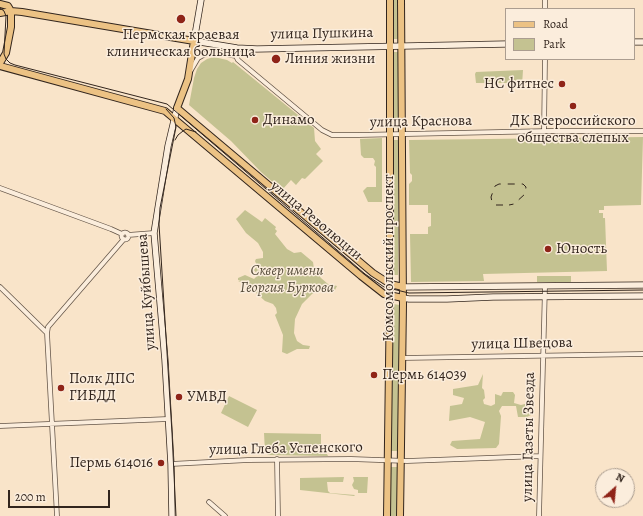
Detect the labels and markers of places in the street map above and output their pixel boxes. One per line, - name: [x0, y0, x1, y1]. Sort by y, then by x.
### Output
- marker: Пермская краевая клиническая больница: [175, 13, 187, 25]
- place label: Пермская краевая клиническая больница: [107, 26, 255, 61]
- place label: Линия жизни: [285, 50, 375, 68]
- marker: Линия жизни: [270, 53, 282, 65]
- place label: НС фитнес: [484, 75, 554, 93]
- marker: НС фитнес: [557, 79, 567, 89]
- marker: ДК Всероссийского общества слепых: [568, 101, 578, 111]
- place label: Динамо: [263, 111, 315, 129]
- place label: ДК Всероссийского общества слепых: [510, 112, 636, 147]
- marker: Динамо: [250, 115, 260, 125]
- place label: Юность: [556, 240, 607, 258]
- marker: Юность: [543, 244, 553, 254]
- place label: Пермь 614039: [382, 366, 467, 384]
- place label: Полк ДПС ГИБДД: [69, 370, 135, 405]
- marker: Пермь 614039: [369, 370, 379, 380]
- marker: Полк ДПС ГИБДД: [56, 383, 66, 393]
- place label: УМВД: [187, 388, 227, 406]
- marker: УМВД: [174, 392, 184, 402]
- place label: Пермь 614016: [69, 454, 153, 472]
- marker: Пермь 614016: [156, 458, 166, 468]

